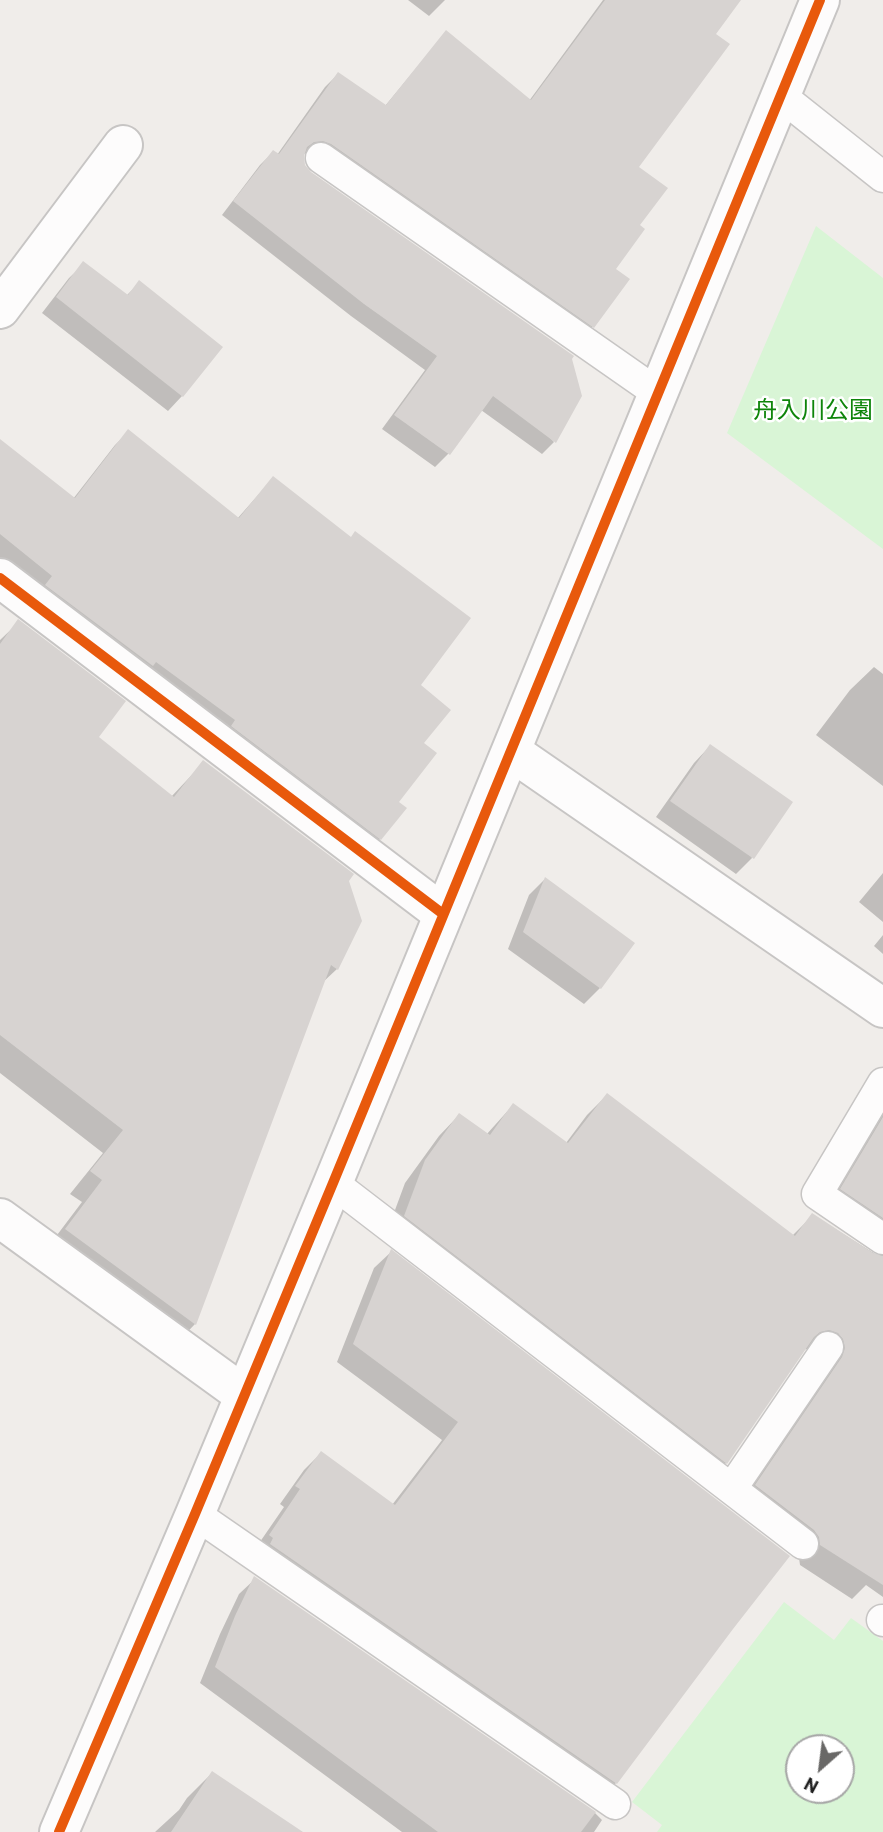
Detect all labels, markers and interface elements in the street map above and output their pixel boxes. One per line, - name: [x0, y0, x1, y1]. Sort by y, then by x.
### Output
- park label: 舟入川公園: [753, 396, 873, 424]
- north arrow: [785, 1734, 855, 1804]
- text: N: [800, 1773, 822, 1799]

